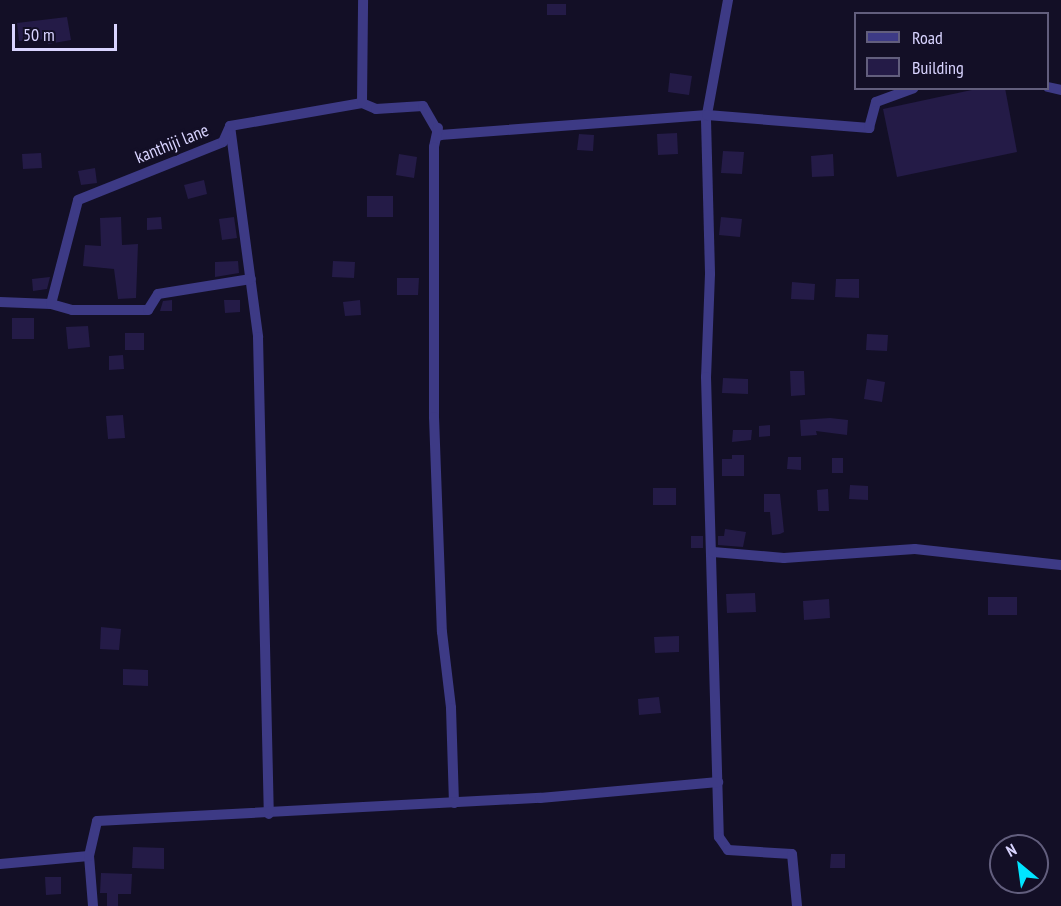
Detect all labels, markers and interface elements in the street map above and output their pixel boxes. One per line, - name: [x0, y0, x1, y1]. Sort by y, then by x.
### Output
- scale bar: [15, 12, 120, 50]
- legend: [854, 12, 1049, 90]
- text: 50 m: [23, 23, 55, 46]
- text: Road: [912, 26, 943, 49]
- text: Building: [912, 56, 964, 79]
- street label: kanthiji lane: [132, 120, 212, 168]
- north arrow: [989, 834, 1049, 894]
- text: N: [1003, 839, 1020, 861]

